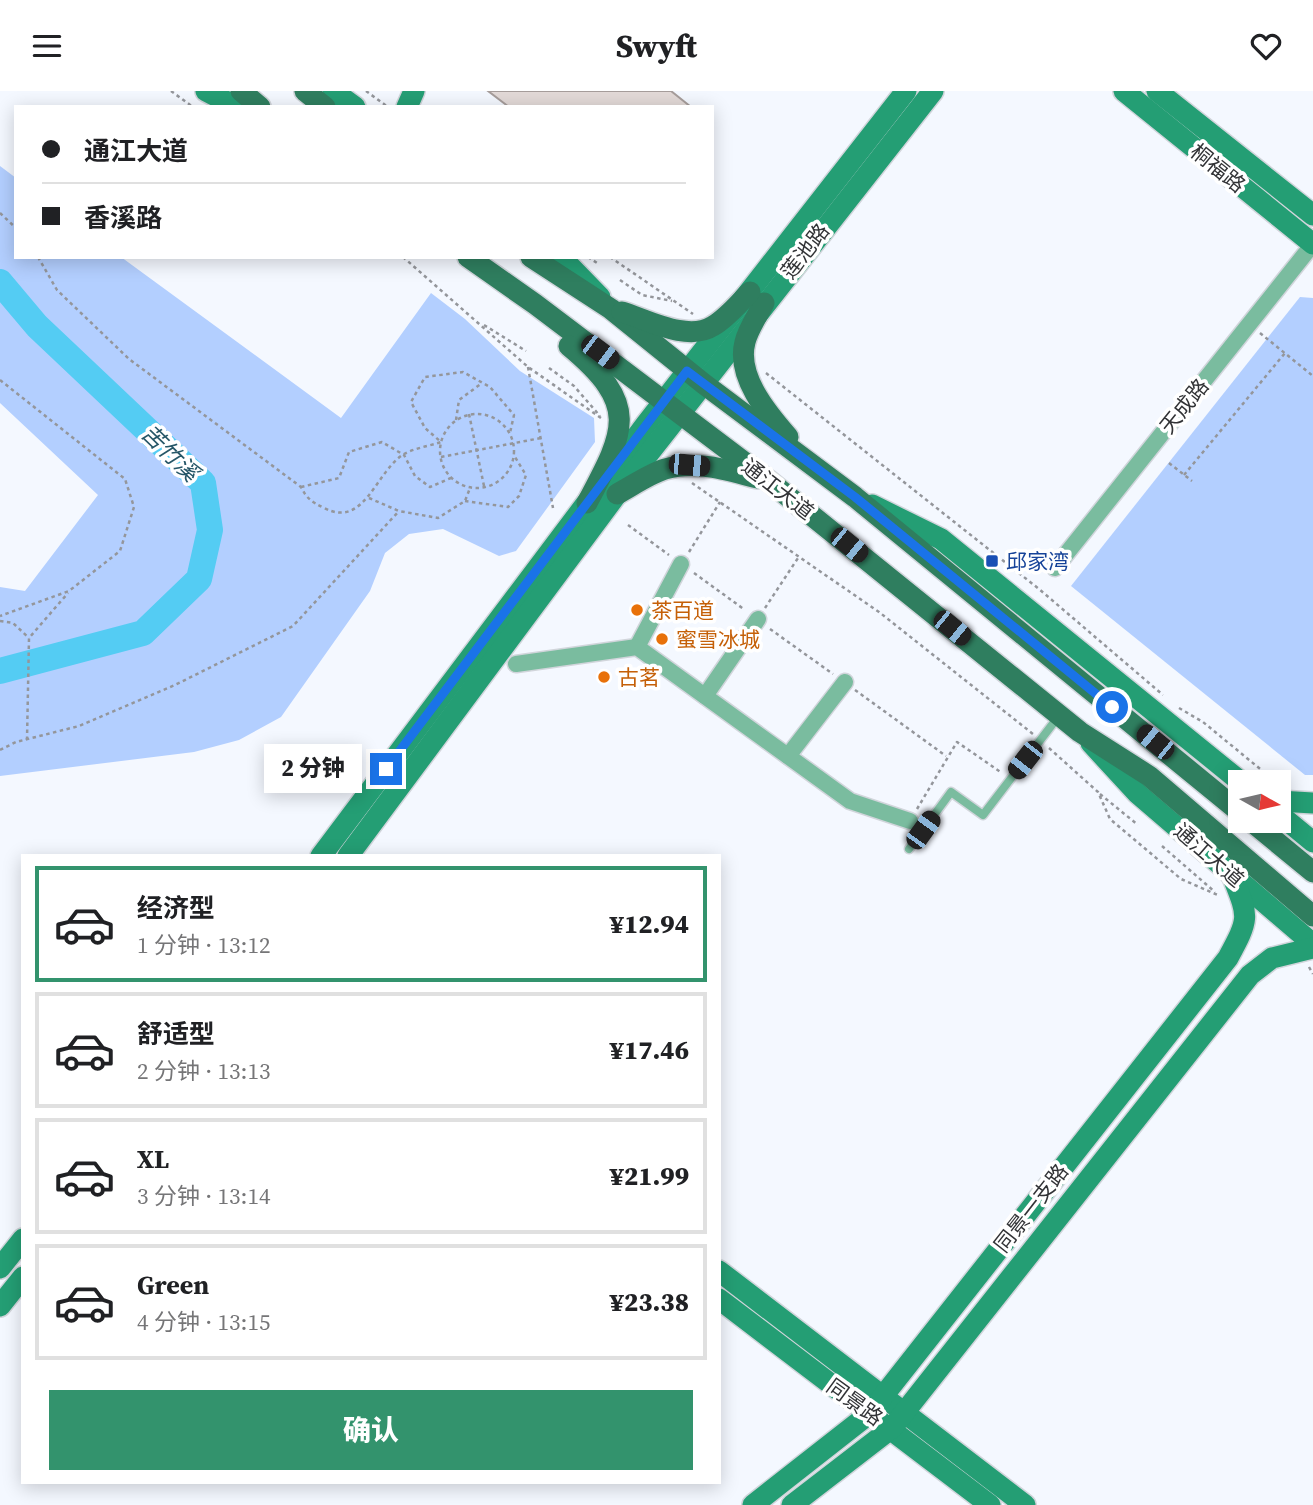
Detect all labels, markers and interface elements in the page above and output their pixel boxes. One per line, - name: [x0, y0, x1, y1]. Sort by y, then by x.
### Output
- text: Swyft: [616, 24, 697, 68]
- icon: menu: [28, 27, 66, 65]
- icon: heart: [1247, 27, 1285, 65]
- text: 通江大道: [84, 133, 188, 169]
- street label: 桐福路: [1184, 137, 1252, 199]
- text: 香溪路: [84, 200, 162, 236]
- street label: 莲池路: [774, 217, 836, 285]
- car: [577, 331, 624, 373]
- street label: 天成路: [1153, 372, 1215, 440]
- water label: 苦竹溪: [134, 418, 208, 491]
- street label: 通江大道: [736, 452, 820, 526]
- car: [668, 453, 711, 477]
- car: [827, 524, 872, 566]
- place label: 邱家湾: [1006, 547, 1069, 576]
- marker: 邱家湾: [984, 553, 1000, 569]
- place label: 茶百道: [651, 596, 714, 625]
- marker: 茶百道: [629, 602, 645, 618]
- car: [930, 607, 975, 649]
- place label: 蜜雪冰城: [676, 625, 760, 654]
- marker: 蜜雪冰城: [654, 631, 670, 647]
- place label: 古茗: [618, 663, 660, 692]
- marker: 古茗: [596, 669, 612, 685]
- route start: [1096, 691, 1128, 723]
- car: [1133, 721, 1178, 763]
- car: [1004, 737, 1047, 783]
- callout: 2 分钟: [264, 745, 362, 793]
- text: 2 分钟: [281, 752, 345, 784]
- route end: [370, 753, 402, 785]
- north arrow: [1228, 770, 1292, 833]
- map controls: [1228, 770, 1291, 833]
- car: [903, 807, 944, 853]
- street label: 通江大道: [1168, 817, 1250, 893]
- text: 经济型: [137, 890, 215, 926]
- icon: car: [53, 893, 116, 956]
- text: ¥12.94: [610, 906, 689, 942]
- text: 1 分钟 · 13:12: [137, 929, 270, 961]
- text: 舒适型: [137, 1016, 215, 1052]
- icon: car: [53, 1019, 116, 1082]
- text: ¥17.46: [610, 1032, 689, 1068]
- text: 2 分钟 · 13:13: [137, 1055, 270, 1087]
- text: XL: [137, 1141, 169, 1177]
- icon: car: [53, 1145, 116, 1208]
- text: ¥21.99: [610, 1158, 689, 1194]
- street label: 同景一支路: [987, 1158, 1075, 1258]
- text: 3 分钟 · 13:14: [137, 1180, 270, 1212]
- text: Green: [137, 1267, 209, 1303]
- icon: car: [53, 1271, 116, 1334]
- text: ¥23.38: [610, 1284, 689, 1320]
- text: 4 分钟 · 13:15: [137, 1306, 270, 1338]
- street label: 同景路: [821, 1372, 889, 1432]
- button: 确认: [49, 1390, 693, 1470]

